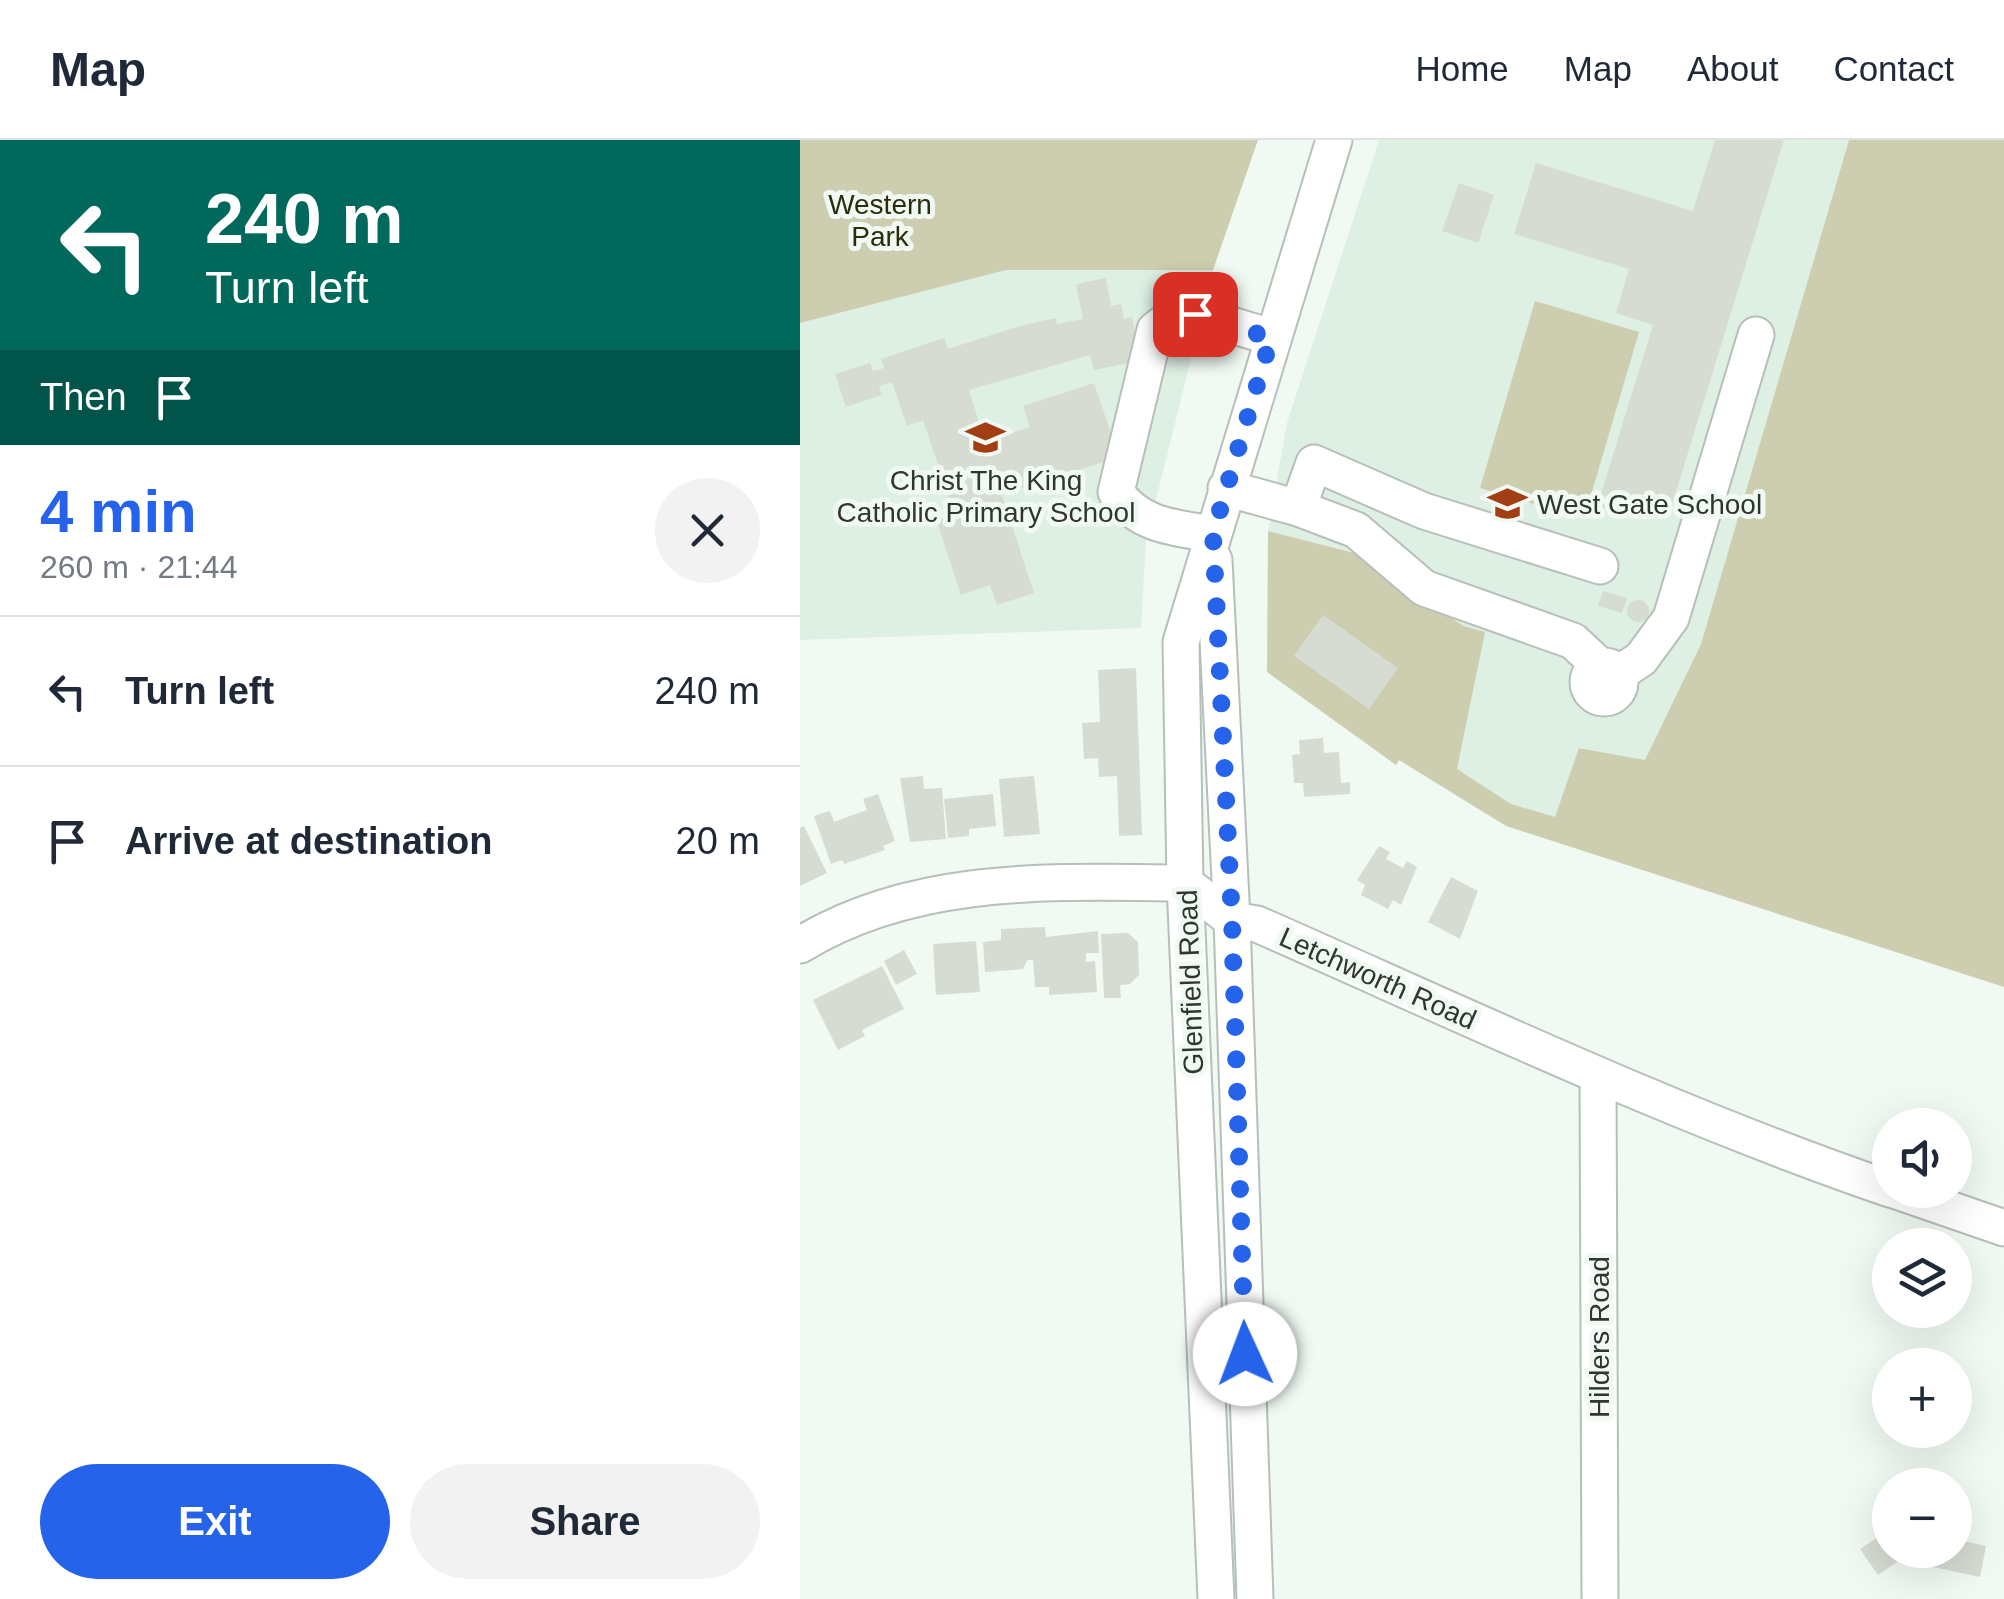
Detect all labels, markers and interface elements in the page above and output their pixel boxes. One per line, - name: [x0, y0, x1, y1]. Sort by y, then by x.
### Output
- text: Map: [50, 43, 146, 96]
- text: Home: [1415, 49, 1509, 88]
- text: Map: [1564, 49, 1632, 88]
- text: About: [1687, 49, 1778, 88]
- text: Contact: [1833, 49, 1954, 88]
- icon: left: [40, 180, 170, 310]
- text: 240 m: [205, 180, 403, 258]
- park label: Western Park: [828, 189, 932, 252]
- text: Turn left: [205, 262, 368, 313]
- pin: [1153, 272, 1238, 357]
- icon: arrive: [1168, 287, 1223, 342]
- icon: arrive: [147, 370, 202, 425]
- text: Then: [40, 376, 127, 418]
- school or university icon: Christ The King Catholic Primary School: [965, 416, 1007, 458]
- place label: Christ The King Catholic Primary School: [837, 465, 1135, 528]
- text: 4 min: [40, 478, 197, 545]
- button: close: [655, 478, 760, 583]
- school or university icon: West Gate School: [1486, 483, 1528, 525]
- place label: West Gate School: [1537, 489, 1762, 520]
- text: 260 m · 21:44: [40, 549, 237, 585]
- icon: left: [40, 664, 95, 719]
- text: Turn left: [125, 670, 274, 712]
- text: 240 m: [654, 670, 760, 712]
- icon: arrive: [40, 814, 95, 869]
- text: Arrive at destination: [125, 820, 492, 862]
- text: 20 m: [676, 820, 760, 862]
- street label: Glenfield Road: [1172, 889, 1209, 1075]
- street label: Letchworth Road: [1275, 921, 1481, 1036]
- map controls: [1872, 1108, 1972, 1568]
- button: sound: [1872, 1108, 1972, 1208]
- button: layers: [1872, 1228, 1972, 1328]
- street label: Hilders Road: [1584, 1256, 1615, 1418]
- position arrow: [1193, 1302, 1297, 1406]
- button: +: [1872, 1348, 1972, 1448]
- button: Exit: [40, 1464, 390, 1579]
- button: Share: [410, 1464, 760, 1579]
- button: −: [1872, 1468, 1972, 1568]

